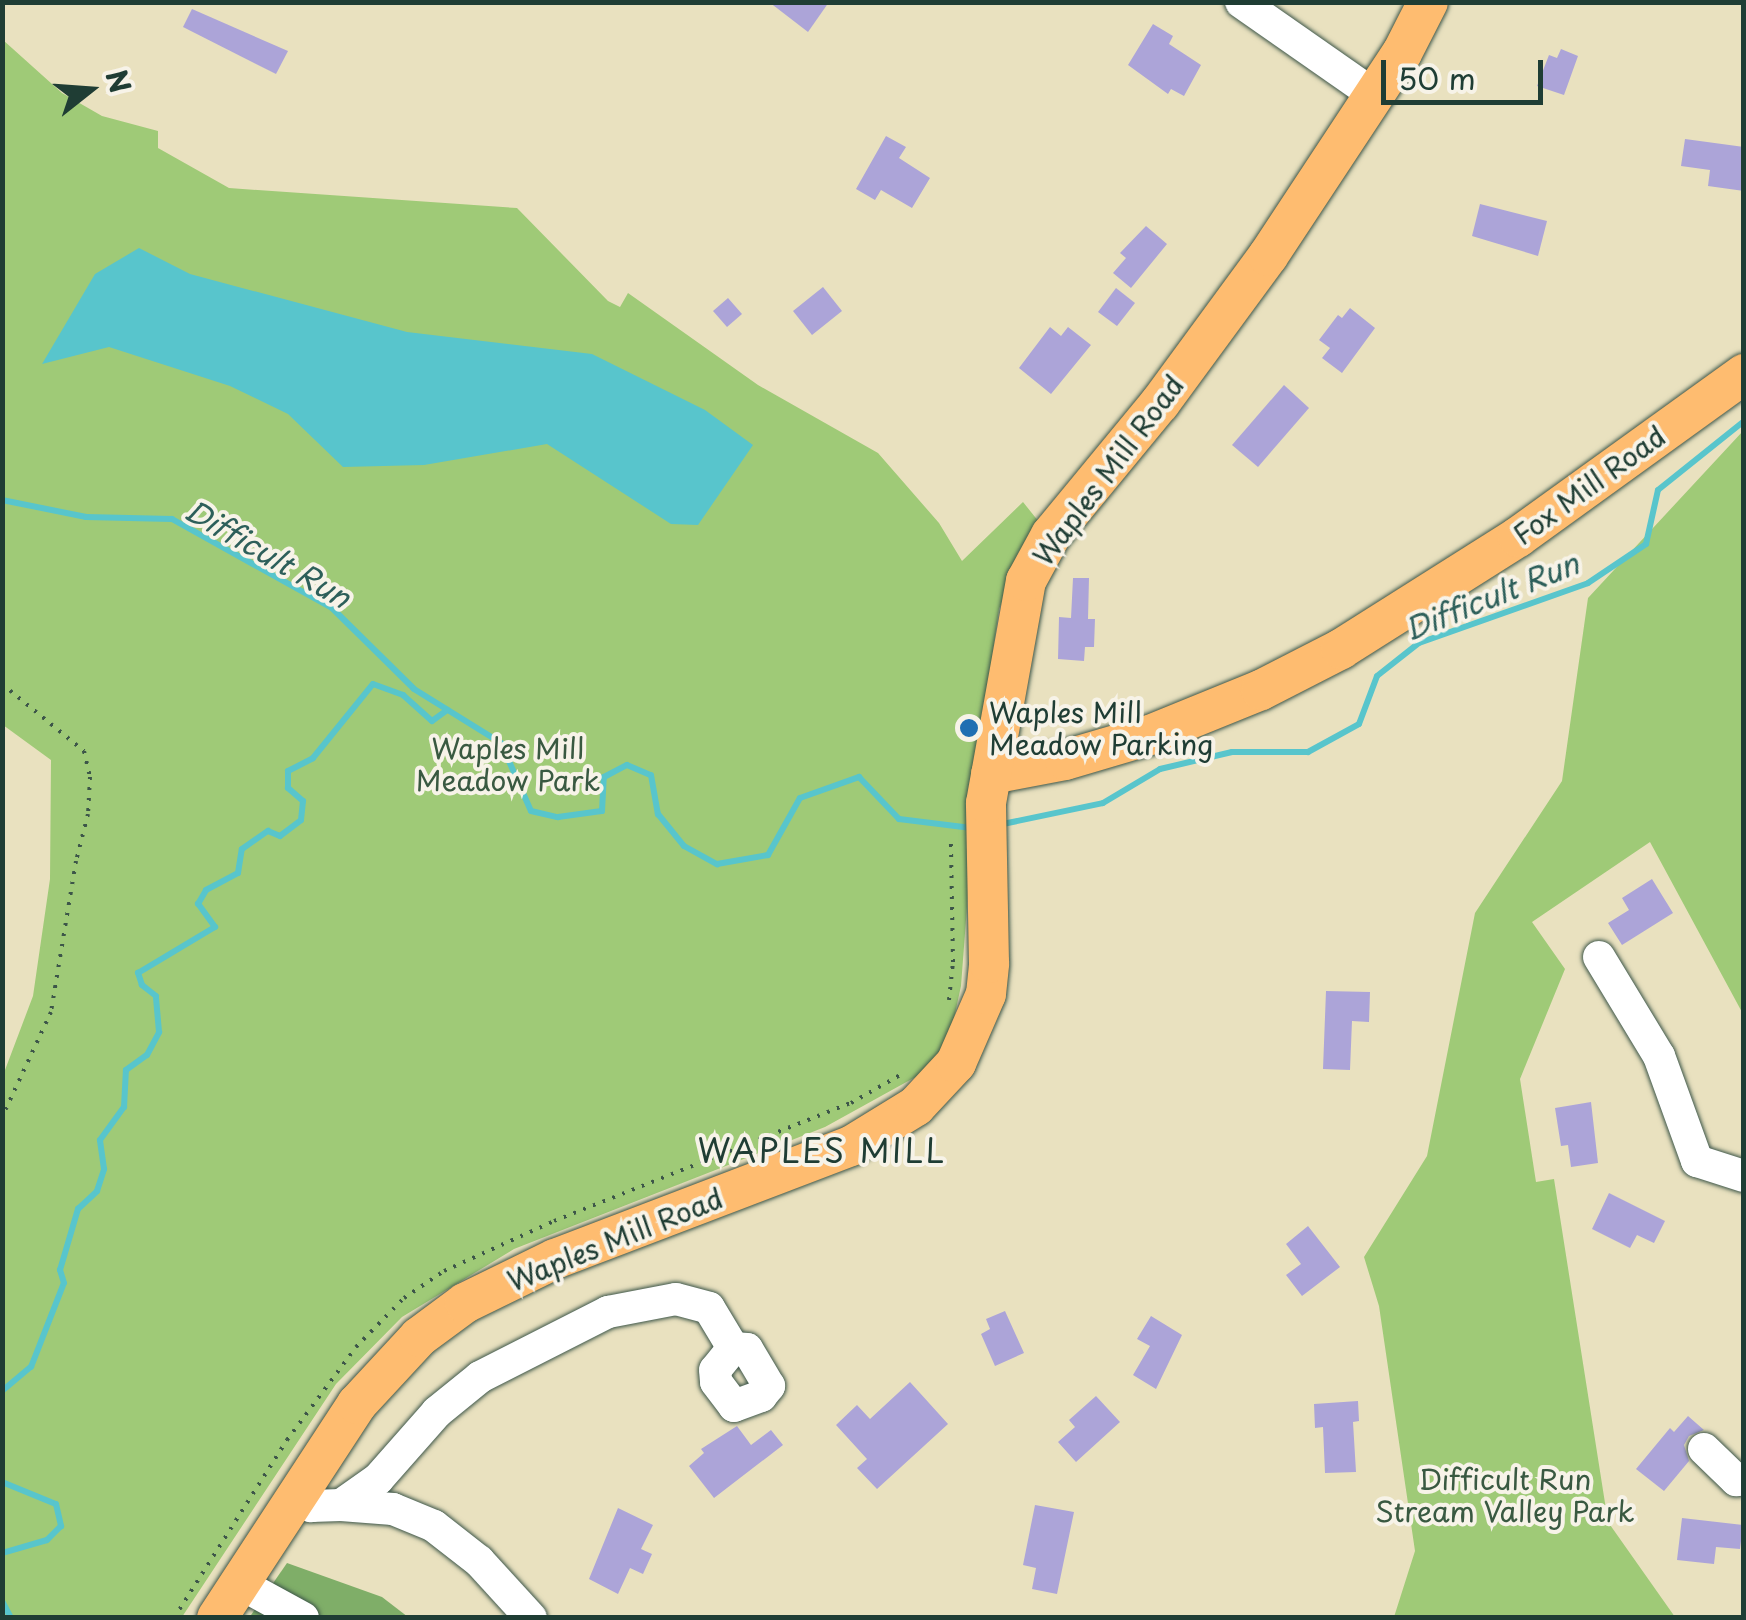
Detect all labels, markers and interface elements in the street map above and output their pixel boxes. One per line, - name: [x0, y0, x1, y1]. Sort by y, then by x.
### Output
- north arrow: [40, 40, 140, 140]
- scale bar: [1386, 40, 1548, 102]
- text: 50 m: [1398, 55, 1476, 100]
- text: N: [95, 64, 143, 98]
- street label: Waples Mill Road: [1025, 367, 1191, 573]
- street label: Fox Mill Road: [1506, 418, 1672, 552]
- water label: Difficult Run: [179, 491, 357, 615]
- water label: Difficult Run: [1398, 545, 1584, 647]
- place label: Waples Mill Meadow Parking: [989, 695, 1215, 761]
- marker: Waples Mill Meadow Parking: [958, 717, 980, 739]
- park label: Waples Mill Meadow Park: [416, 731, 600, 797]
- district label: WAPLES MILL: [697, 1131, 947, 1169]
- street label: Waples Mill Road: [501, 1180, 729, 1298]
- park label: Difficult Run Stream Valley Park: [1375, 1462, 1635, 1528]

